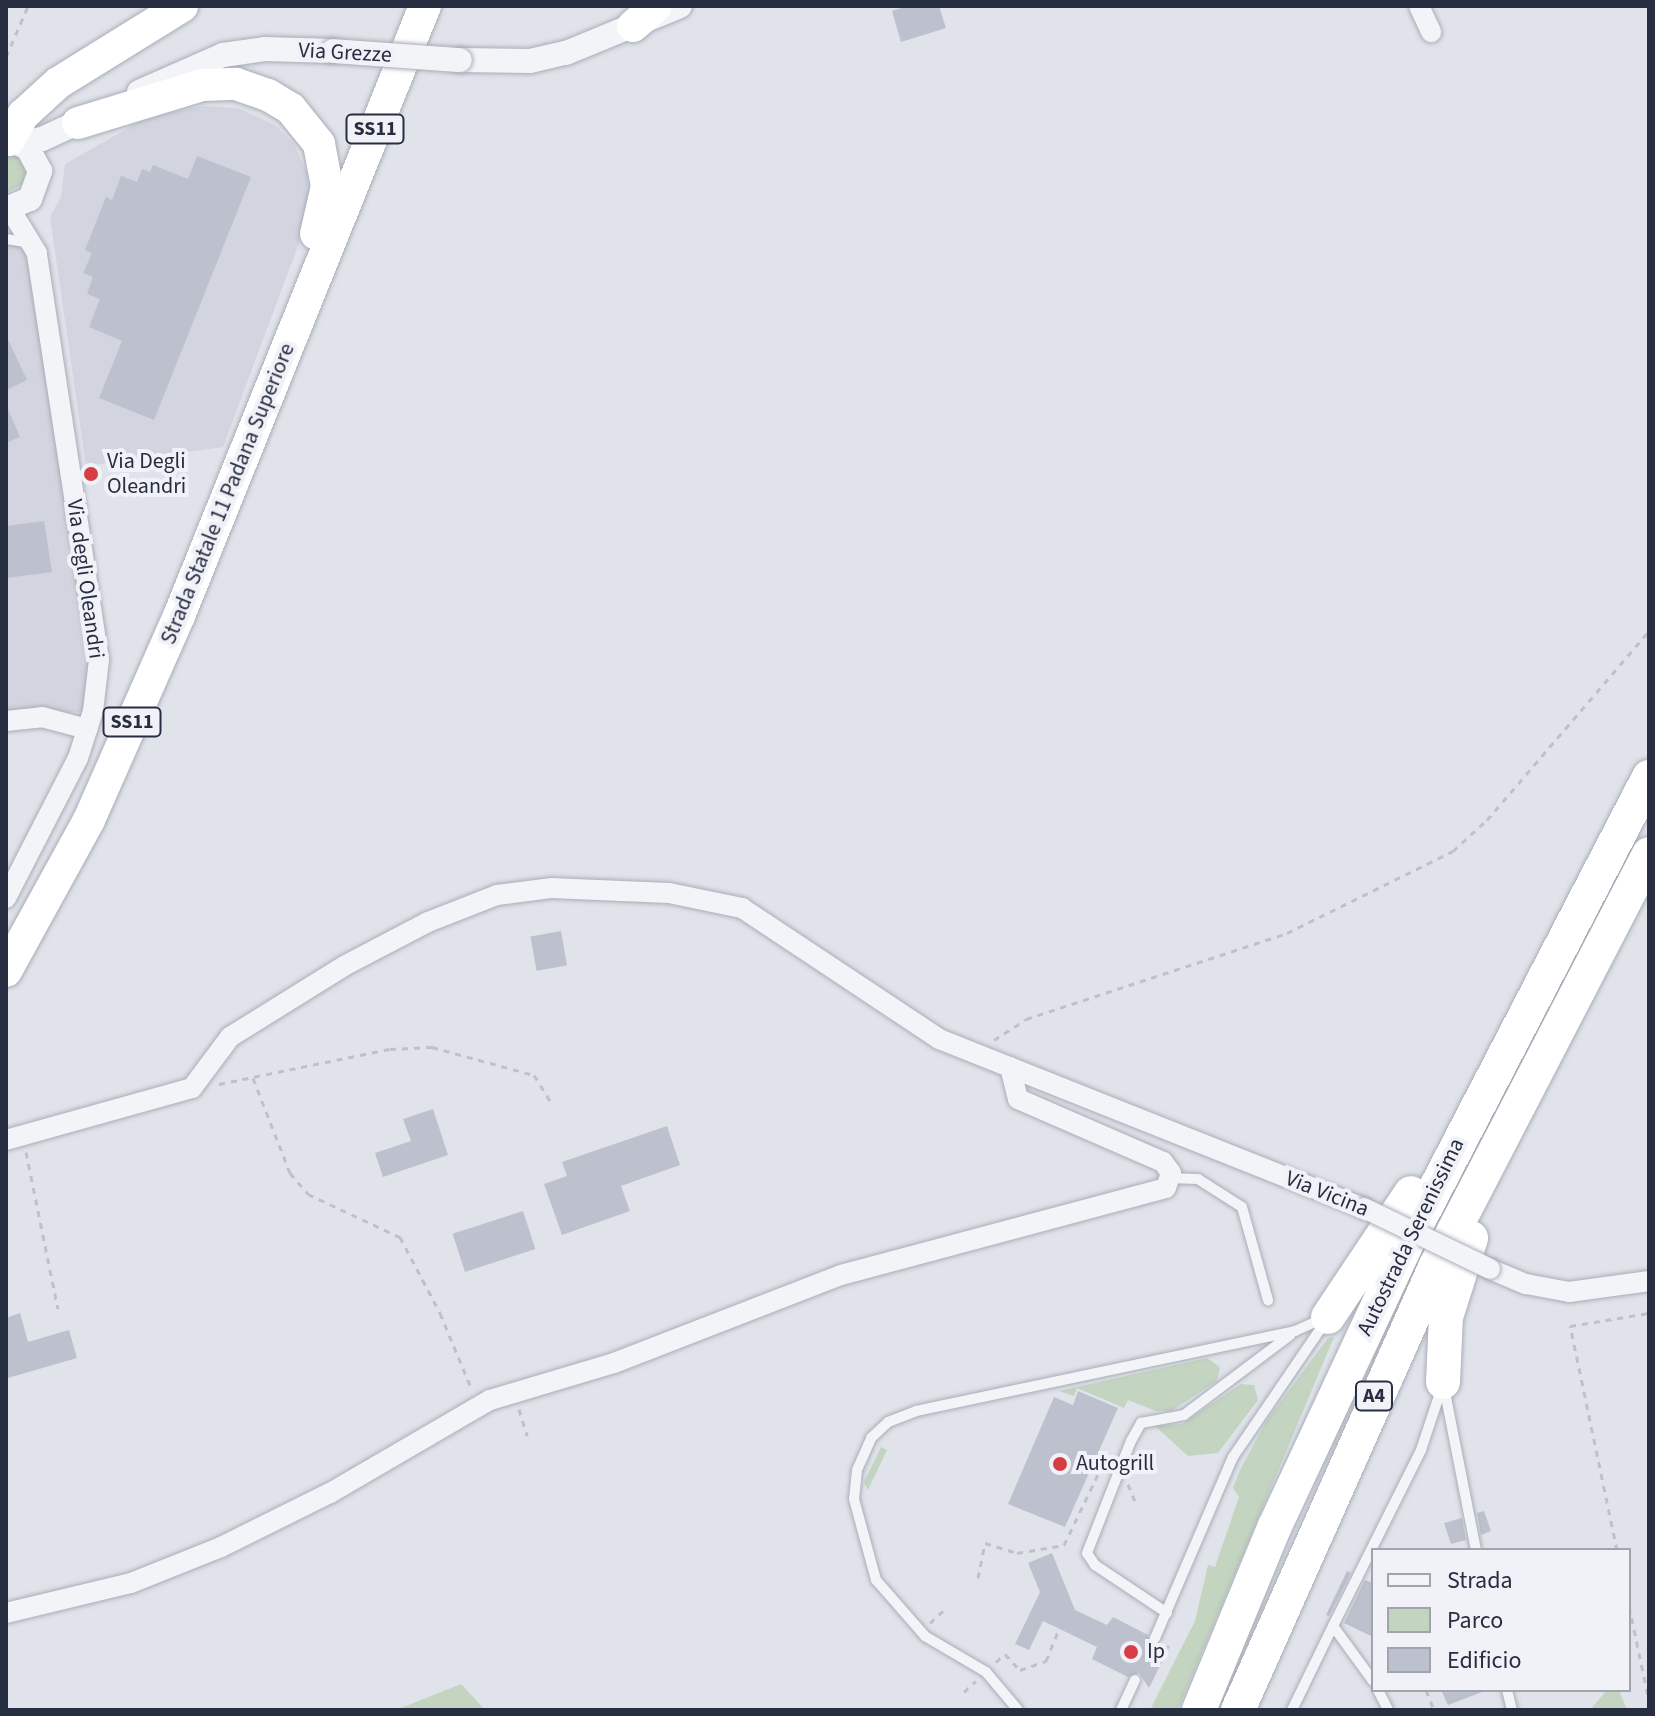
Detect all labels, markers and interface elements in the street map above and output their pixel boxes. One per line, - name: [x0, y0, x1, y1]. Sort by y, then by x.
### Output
- street label: Via Grezze: [298, 37, 392, 69]
- road number: SS11: [345, 113, 405, 145]
- street label: Strada Statale 11 Padana Superiore: [155, 340, 301, 648]
- place label: Via Degli Oleandri: [107, 448, 186, 500]
- marker: Via Degli Oleandri: [82, 465, 100, 483]
- street label: Via degli Oleandri: [61, 498, 109, 660]
- road number: SS11: [102, 706, 162, 738]
- street label: Autostrada Serenissima: [1352, 1134, 1470, 1340]
- street label: Via Vicina: [1281, 1165, 1373, 1223]
- road number: A4: [1354, 1380, 1394, 1412]
- place label: Autogrill: [1076, 1451, 1154, 1477]
- marker: Autogrill: [1051, 1455, 1069, 1473]
- legend: [1371, 1548, 1631, 1692]
- text: Strada: [1447, 1563, 1513, 1598]
- text: Parco: [1447, 1603, 1503, 1638]
- place label: Ip: [1147, 1639, 1165, 1665]
- marker: Ip: [1122, 1643, 1140, 1661]
- text: Edificio: [1447, 1643, 1521, 1678]

